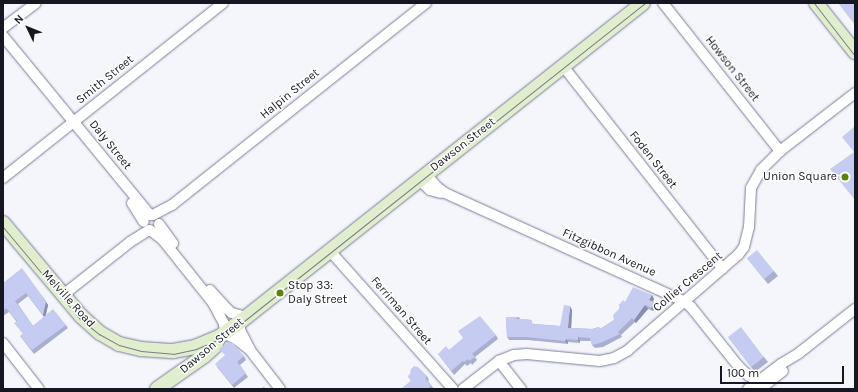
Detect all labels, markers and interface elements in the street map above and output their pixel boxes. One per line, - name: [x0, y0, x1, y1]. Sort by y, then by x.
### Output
- north arrow: [8, 8, 48, 48]
- text: N: [11, 12, 26, 27]
- street label: Howson Street: [702, 33, 762, 105]
- street label: Smith Street: [73, 53, 137, 107]
- street label: Halpin Street: [258, 66, 322, 122]
- street label: Dawson Street: [427, 115, 499, 175]
- street label: Daly Street: [86, 117, 134, 173]
- street label: Foden Street: [626, 128, 680, 192]
- place label: Union Square: [763, 170, 837, 184]
- marker: Union Square: [840, 172, 850, 182]
- street label: Fitzgibbon Avenue: [560, 226, 658, 280]
- street label: Collier Crescent: [650, 249, 726, 315]
- street label: Melville Road: [38, 267, 98, 331]
- street label: Ferriman Street: [368, 274, 434, 348]
- place label: Stop 33: Daly Street: [288, 279, 347, 307]
- marker: Stop 33: Daly Street: [275, 288, 285, 298]
- street label: Dawson Street: [177, 315, 247, 377]
- scale bar: [722, 358, 846, 384]
- text: 100 m: [727, 366, 759, 380]

